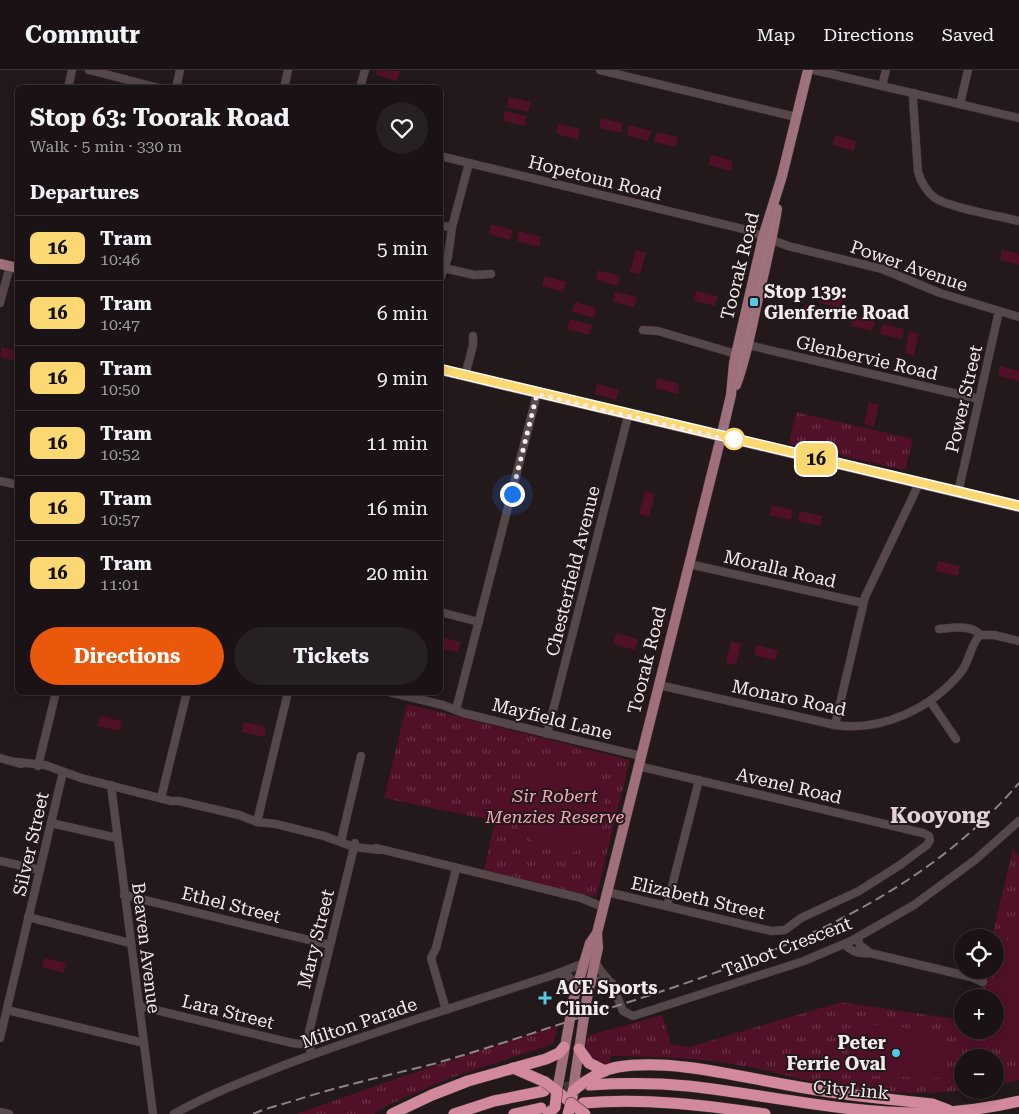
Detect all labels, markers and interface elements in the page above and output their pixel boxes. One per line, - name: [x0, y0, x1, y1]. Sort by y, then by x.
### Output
- text: Commutr: [25, 21, 140, 49]
- text: Map: [757, 24, 795, 45]
- text: Directions: [823, 24, 914, 45]
- text: Saved: [942, 24, 994, 45]
- button: heart: [376, 102, 428, 154]
- text: Stop 63: Toorak Road: [30, 104, 290, 132]
- text: Walk · 5 min · 330 m: [30, 137, 182, 156]
- street label: Hopetoun Road: [526, 151, 664, 204]
- text: Departures: [30, 181, 139, 204]
- street label: Toorak Road: [716, 209, 763, 322]
- text: Tram: [100, 227, 152, 250]
- street label: Power Avenue: [848, 236, 971, 295]
- text: 16: [47, 237, 68, 258]
- text: 5 min: [377, 237, 428, 260]
- text: 10:46: [100, 250, 140, 269]
- place label: Stop 139: Glenferrie Road: [764, 281, 909, 323]
- text: Tram: [100, 292, 152, 315]
- marker: Stop 139: Glenferrie Road: [748, 296, 760, 308]
- text: 16: [47, 302, 68, 323]
- text: 6 min: [377, 302, 428, 325]
- text: 10:47: [100, 315, 140, 334]
- street label: Glenbervie Road: [794, 331, 940, 384]
- street label: Power Street: [941, 343, 986, 455]
- text: Tram: [100, 357, 152, 380]
- text: 16: [47, 367, 68, 388]
- text: 9 min: [377, 367, 428, 390]
- text: 10:50: [100, 380, 140, 399]
- text: Tram: [100, 422, 152, 445]
- unlabelled marker: [723, 428, 745, 450]
- text: 16: [47, 432, 68, 453]
- text: 11 min: [366, 432, 428, 455]
- line badge: 16: [794, 443, 838, 475]
- text: 10:52: [100, 445, 140, 464]
- text: 16: [806, 448, 826, 469]
- your location: [500, 482, 525, 507]
- street label: Chesterfield Avenue: [541, 483, 604, 658]
- text: Tram: [100, 487, 152, 510]
- text: 16: [47, 497, 68, 518]
- text: 16 min: [366, 497, 428, 520]
- text: 10:57: [100, 510, 140, 529]
- street label: Moralla Road: [722, 545, 839, 592]
- text: Tram: [100, 552, 152, 575]
- text: 16: [47, 562, 68, 583]
- text: 20 min: [366, 562, 428, 585]
- text: 11:01: [100, 575, 140, 594]
- street label: Toorak Road: [623, 603, 670, 716]
- button: Directions: [30, 627, 224, 685]
- button: Tickets: [234, 627, 428, 685]
- street label: Monaro Road: [730, 675, 849, 720]
- street label: Mayfield Lane: [490, 693, 614, 744]
- street label: Avenel Road: [734, 763, 844, 808]
- park label: Sir Robert Menzies Reserve: [485, 785, 624, 827]
- street label: Silver Street: [8, 790, 53, 898]
- district label: Kooyong: [890, 803, 990, 828]
- street label: Elizabeth Street: [629, 872, 768, 923]
- street label: Beaven Avenue: [128, 881, 165, 1015]
- street label: Ethel Street: [179, 882, 283, 927]
- street label: Mary Street: [293, 887, 338, 991]
- street label: Talbot Crescent: [719, 912, 855, 981]
- map controls: [954, 929, 1004, 1099]
- button: locate: [954, 929, 1004, 979]
- place label: ACE Sports Clinic: [556, 977, 658, 1019]
- button: +: [954, 989, 1004, 1039]
- street label: Lara Street: [180, 990, 277, 1033]
- marker: ACE Sports Clinic: [538, 991, 552, 1005]
- street label: Milton Parade: [298, 993, 420, 1052]
- place label: Peter Ferrie Oval: [786, 1032, 886, 1074]
- marker: Peter Ferrie Oval: [890, 1047, 902, 1059]
- button: −: [954, 1049, 1004, 1099]
- street label: CityLink: [812, 1076, 890, 1103]

